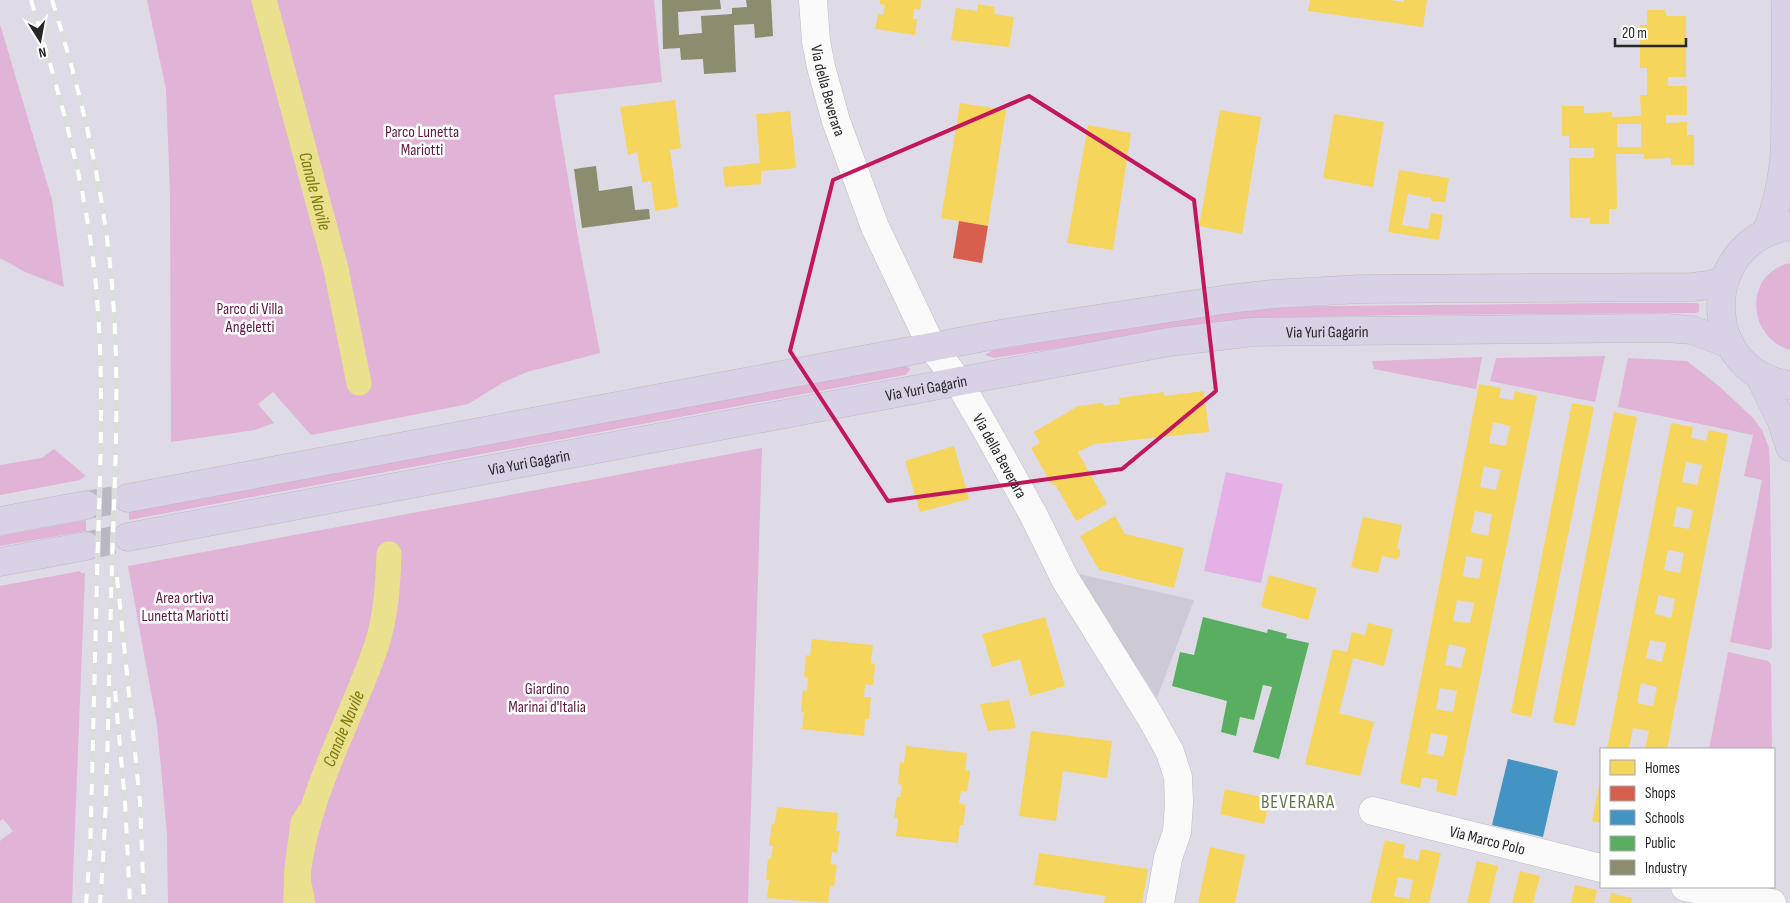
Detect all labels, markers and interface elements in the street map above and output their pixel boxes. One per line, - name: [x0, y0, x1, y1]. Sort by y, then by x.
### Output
- north arrow: [15, 15, 65, 65]
- scale bar: [1615, 15, 1686, 47]
- text: 20 m: [1622, 24, 1647, 43]
- text: N: [37, 43, 48, 61]
- street label: Via della Beverara: [806, 43, 849, 139]
- park label: Parco Lunetta Mariotti: [385, 123, 459, 160]
- water label: Canale Navile: [294, 150, 335, 233]
- park label: Parco di Villa Angeletti: [216, 300, 284, 337]
- street label: Via Yuri Gagarin: [1286, 323, 1369, 343]
- street label: Via Yuri Gagarin: [884, 372, 969, 406]
- street label: Via della Beverara: [968, 411, 1030, 502]
- street label: Via Yuri Gagarin: [487, 446, 572, 480]
- park label: Area ortiva Lunetta Mariotti: [142, 589, 228, 626]
- park label: Giardino Marinai d'Italia: [508, 680, 586, 717]
- water label: Canale Navile: [319, 688, 369, 770]
- legend: [1600, 748, 1775, 888]
- text: Homes: [1645, 759, 1680, 778]
- text: Shops: [1645, 784, 1676, 803]
- district label: BEVERARA: [1261, 791, 1335, 814]
- text: Schools: [1645, 809, 1684, 828]
- street label: Via Marco Polo: [1447, 822, 1527, 860]
- text: Public: [1645, 834, 1676, 853]
- text: Industry: [1645, 859, 1687, 878]

